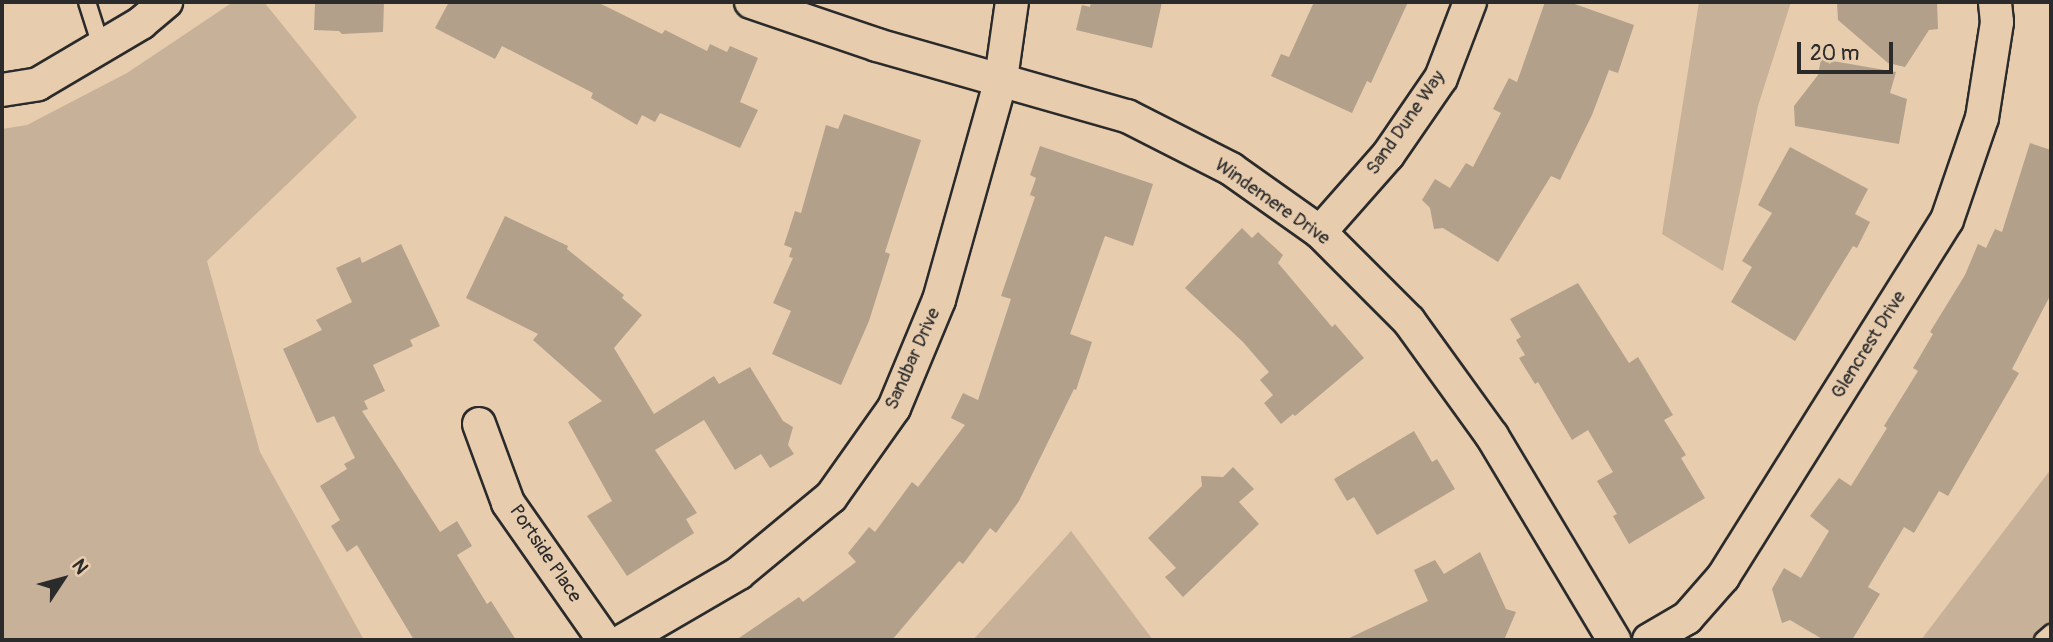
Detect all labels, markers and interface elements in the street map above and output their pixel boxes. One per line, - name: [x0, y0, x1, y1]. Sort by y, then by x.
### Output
- scale bar: [1801, 28, 1897, 72]
- text: 20 m: [1810, 40, 1859, 67]
- street label: Sand Dune Way: [1362, 66, 1450, 180]
- street label: Windemere Drive: [1210, 154, 1334, 250]
- street label: Glencrest Drive: [1827, 287, 1911, 403]
- street label: Sandbar Drive: [880, 305, 946, 413]
- street label: Portside Place: [504, 501, 586, 607]
- north arrow: [28, 544, 98, 614]
- text: N: [66, 554, 93, 579]

